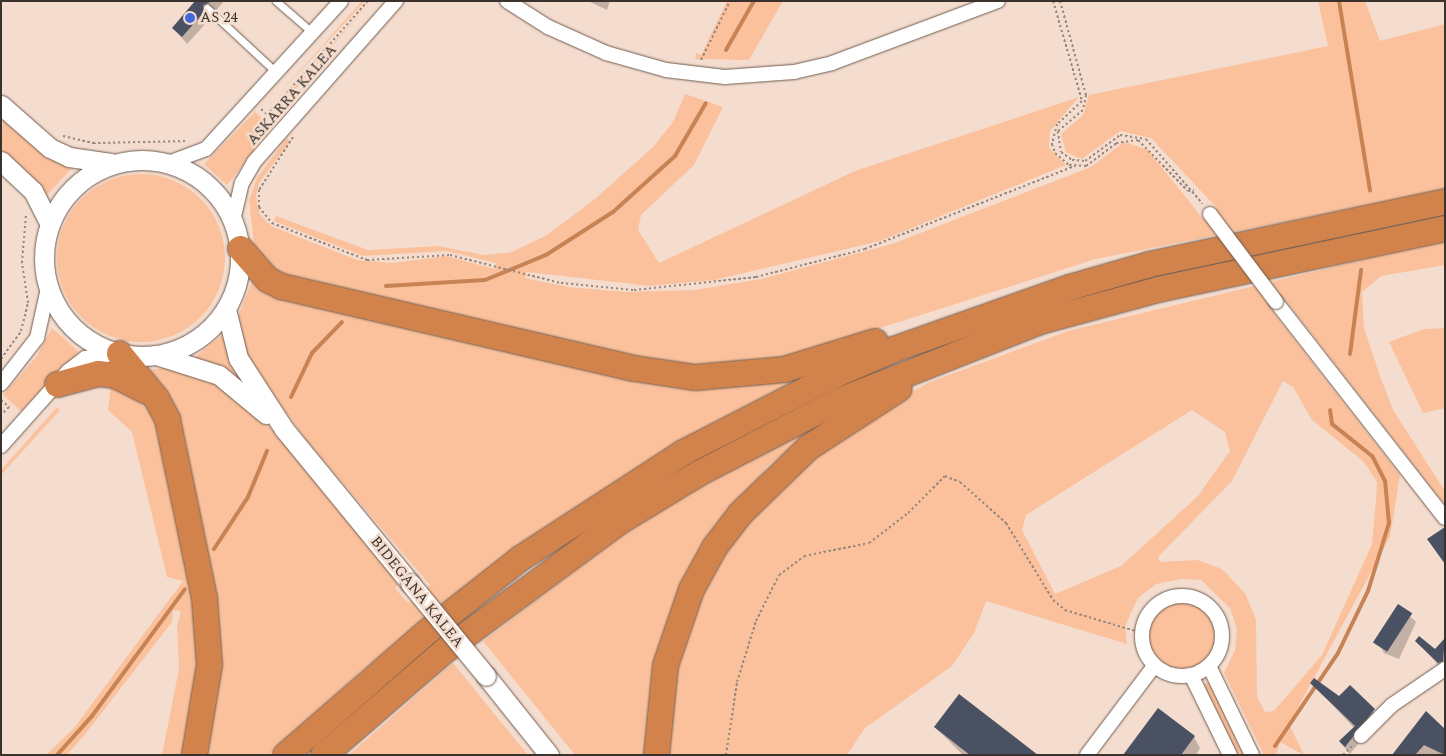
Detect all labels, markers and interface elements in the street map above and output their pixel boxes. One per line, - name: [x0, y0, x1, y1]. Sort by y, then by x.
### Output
- place label: AS 24: [200, 9, 238, 27]
- marker: AS 24: [184, 12, 196, 24]
- street label: ASKARRA KALEA: [243, 41, 341, 149]
- street label: BIDEGANA KALEA: [367, 533, 467, 651]

